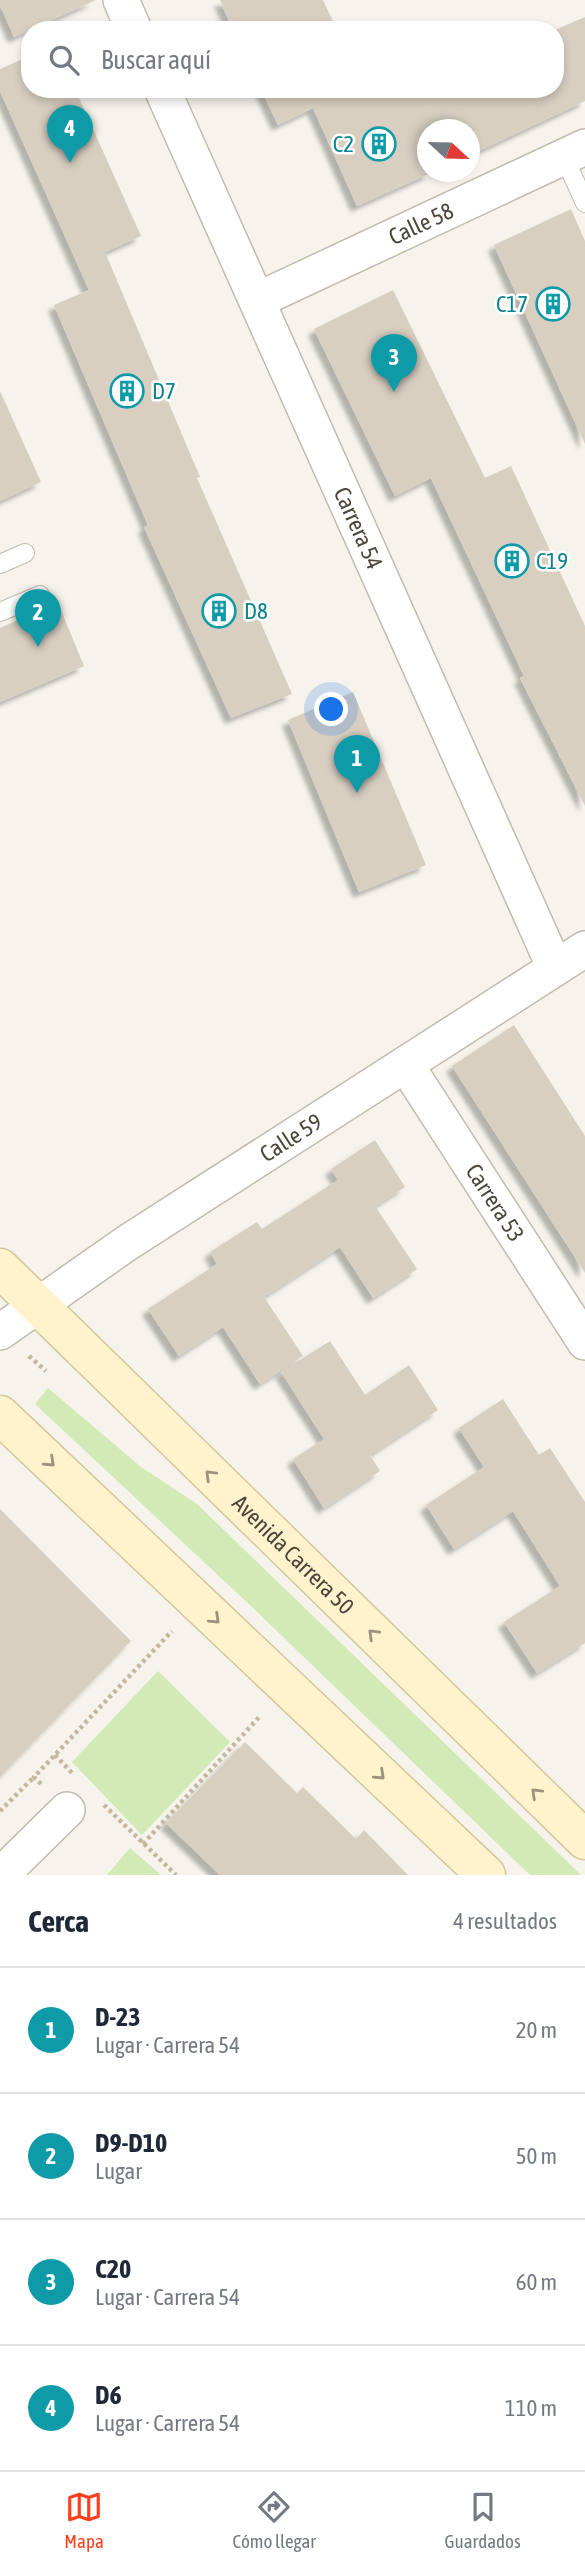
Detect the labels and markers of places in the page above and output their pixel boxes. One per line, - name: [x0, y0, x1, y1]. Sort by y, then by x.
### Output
- pin: 4: [47, 105, 93, 163]
- building icon: C2: [360, 125, 398, 163]
- place label: C2: [333, 131, 354, 157]
- building icon: C17: [534, 285, 572, 323]
- place label: C17: [496, 291, 528, 317]
- pin: 3: [371, 334, 417, 392]
- building icon: D7: [108, 372, 146, 410]
- place label: D7: [152, 378, 176, 404]
- building icon: C19: [493, 542, 531, 580]
- place label: C19: [536, 548, 568, 574]
- pin: 2: [15, 589, 61, 647]
- building icon: D8: [200, 592, 238, 630]
- place label: D8: [244, 598, 268, 624]
- pin: 1: [334, 735, 380, 793]

